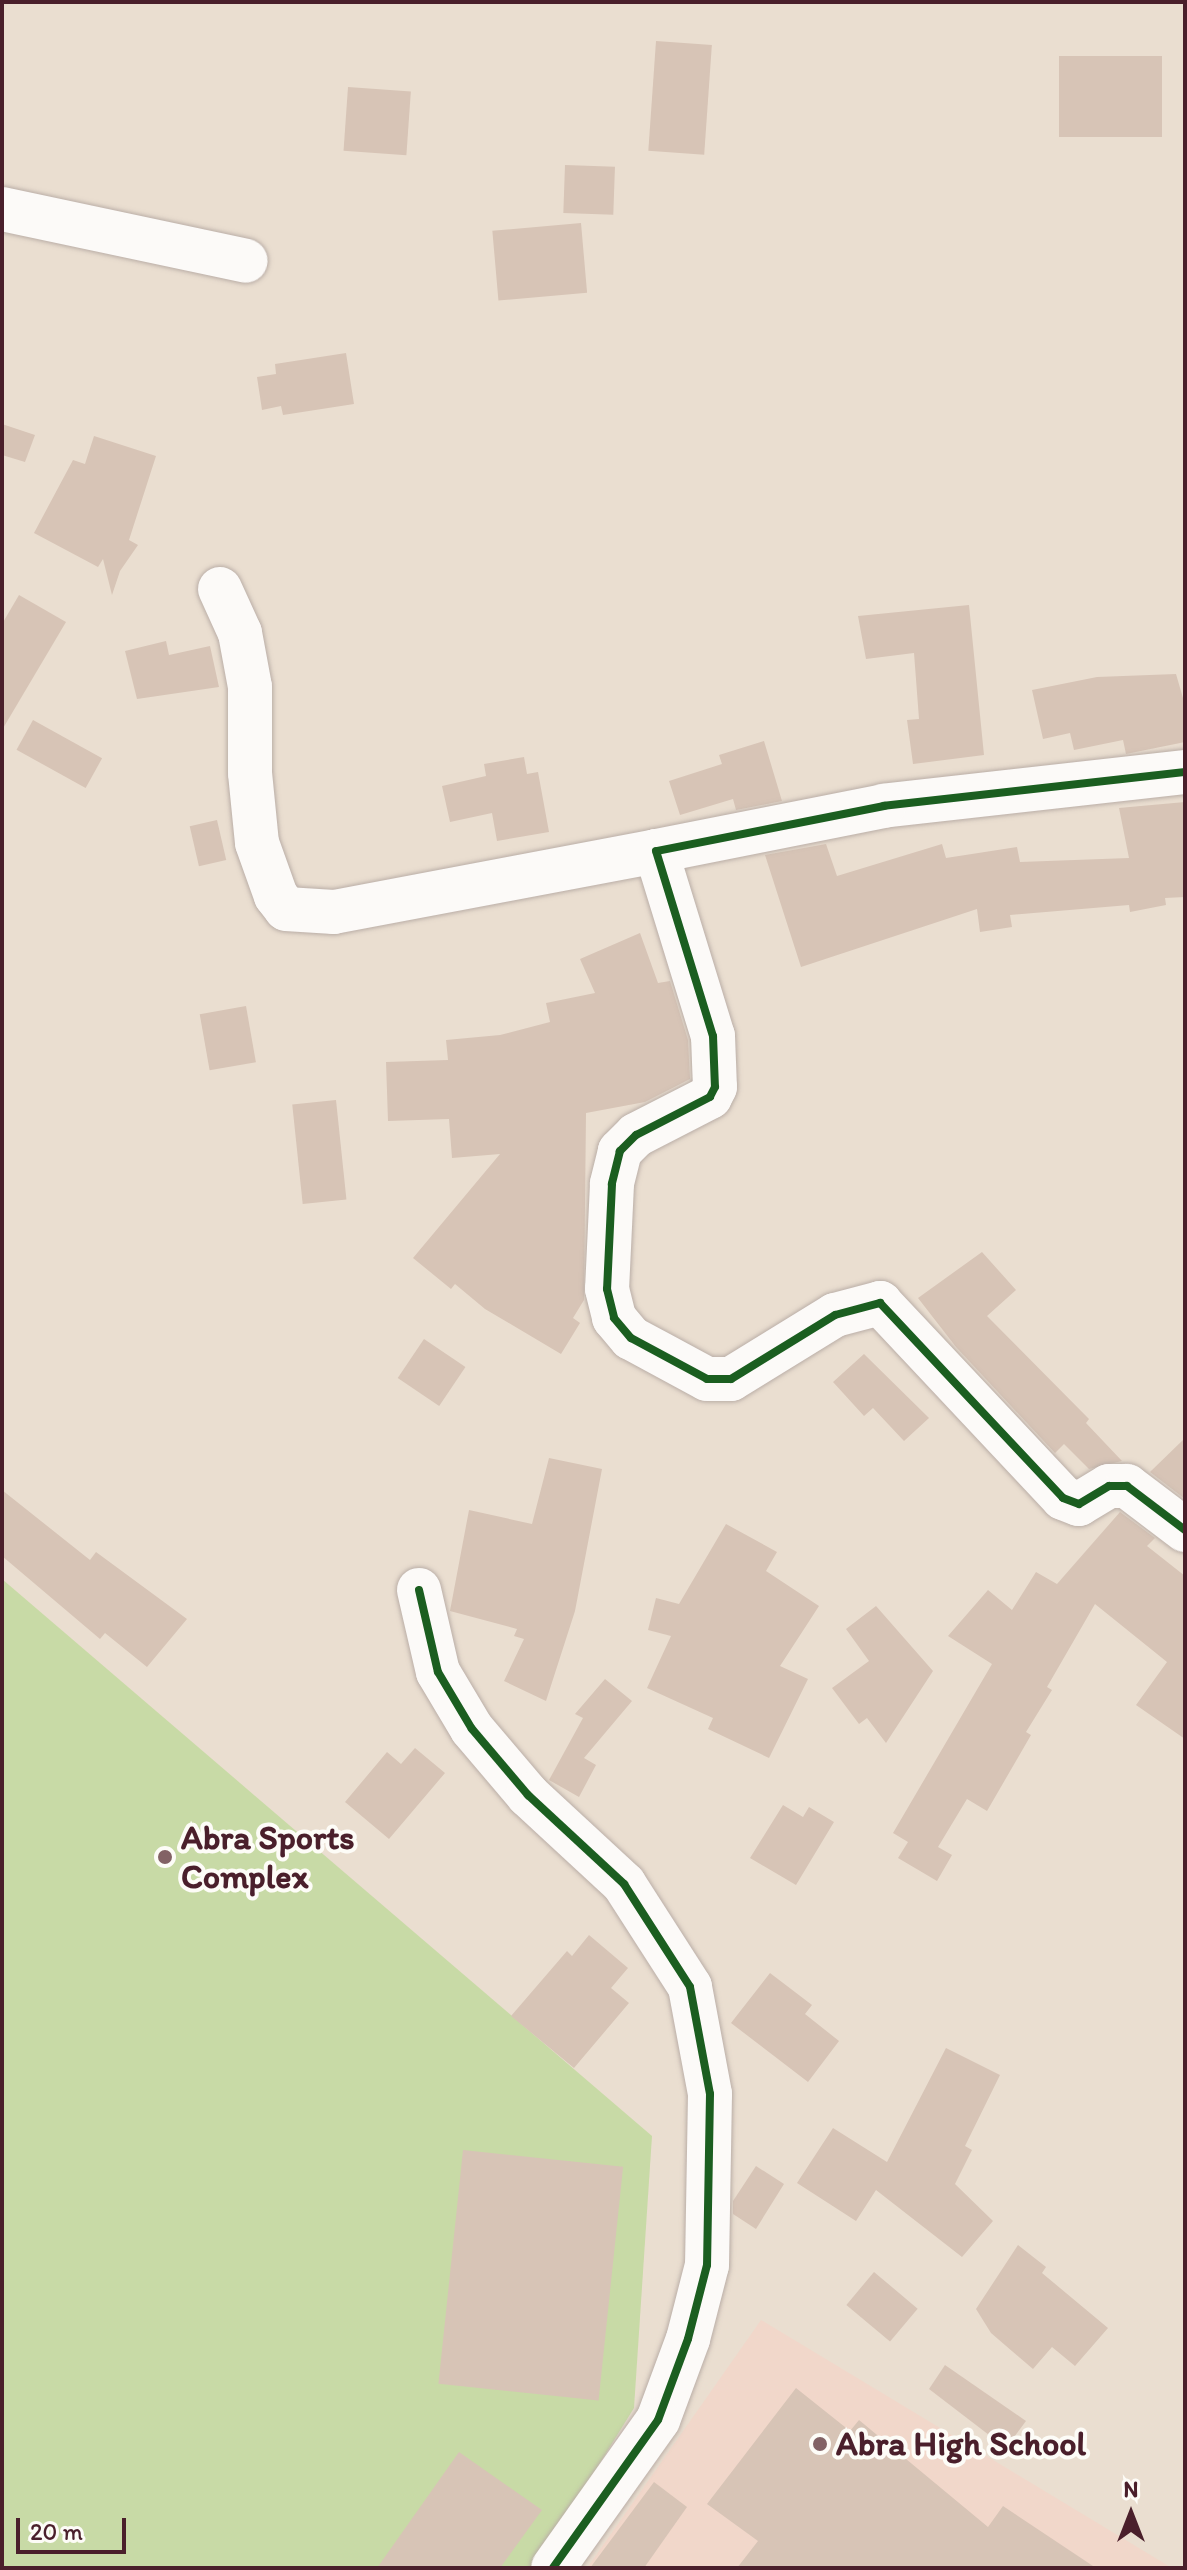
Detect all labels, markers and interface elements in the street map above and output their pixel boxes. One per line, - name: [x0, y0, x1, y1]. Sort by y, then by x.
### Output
- place label: Abra Sports Complex: [181, 1817, 354, 1896]
- marker: Abra Sports Complex: [156, 1848, 174, 1866]
- place label: Abra High School: [836, 2424, 1085, 2464]
- marker: Abra High School: [811, 2435, 829, 2453]
- north arrow: [1091, 2474, 1171, 2554]
- text: N: [1124, 2476, 1138, 2503]
- scale bar: [20, 2502, 130, 2552]
- text: 20 m: [30, 2517, 83, 2546]

